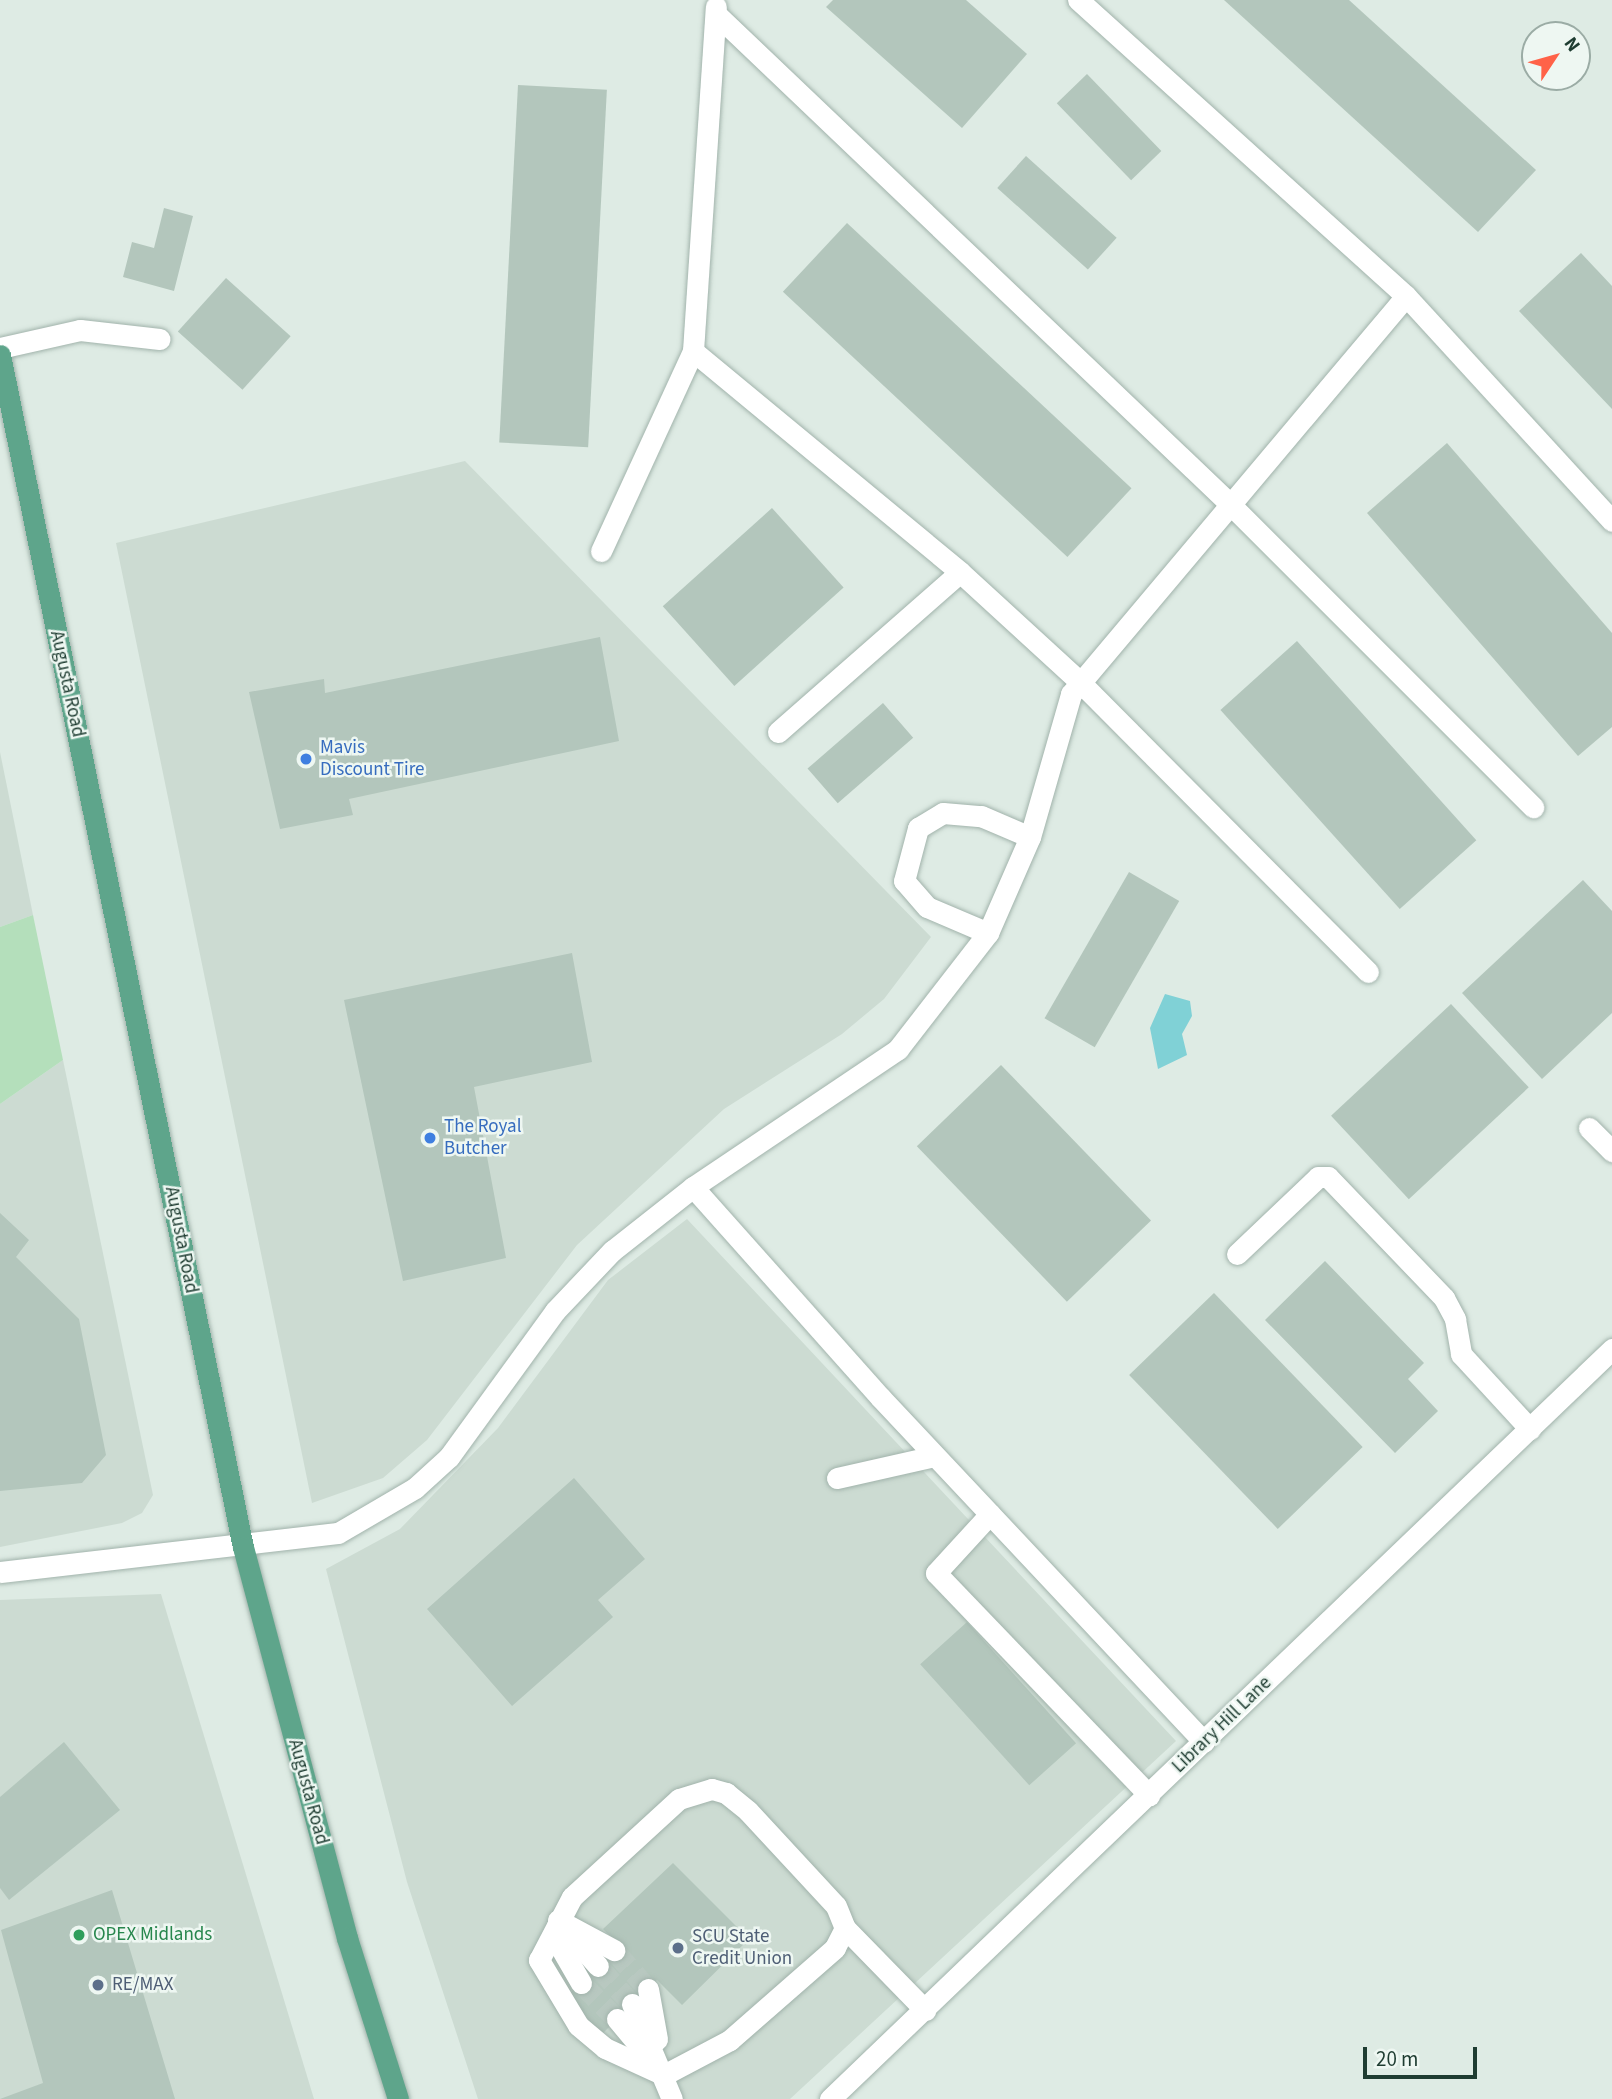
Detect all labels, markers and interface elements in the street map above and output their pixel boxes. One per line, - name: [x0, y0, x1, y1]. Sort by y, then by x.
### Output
- north arrow: [1521, 21, 1591, 91]
- text: N: [1557, 31, 1586, 58]
- street label: Augusta Road: [45, 629, 89, 739]
- place label: Mavis Discount Tire: [320, 737, 425, 781]
- marker: Mavis Discount Tire: [298, 751, 314, 767]
- place label: The Royal Butcher: [444, 1116, 522, 1160]
- marker: The Royal Butcher: [422, 1130, 438, 1146]
- street label: Augusta Road: [159, 1185, 203, 1295]
- street label: Library Hill Lane: [1168, 1672, 1276, 1778]
- street label: Augusta Road: [283, 1737, 333, 1847]
- place label: OPEX Midlands: [93, 1924, 212, 1946]
- place label: SCU State Credit Union: [692, 1926, 792, 1970]
- marker: OPEX Midlands: [71, 1927, 87, 1943]
- marker: SCU State Credit Union: [670, 1940, 686, 1956]
- place label: RE/MAX: [112, 1974, 173, 1996]
- marker: RE/MAX: [90, 1977, 106, 1993]
- scale bar: [1367, 2032, 1481, 2076]
- text: 20 m: [1376, 2044, 1418, 2074]

